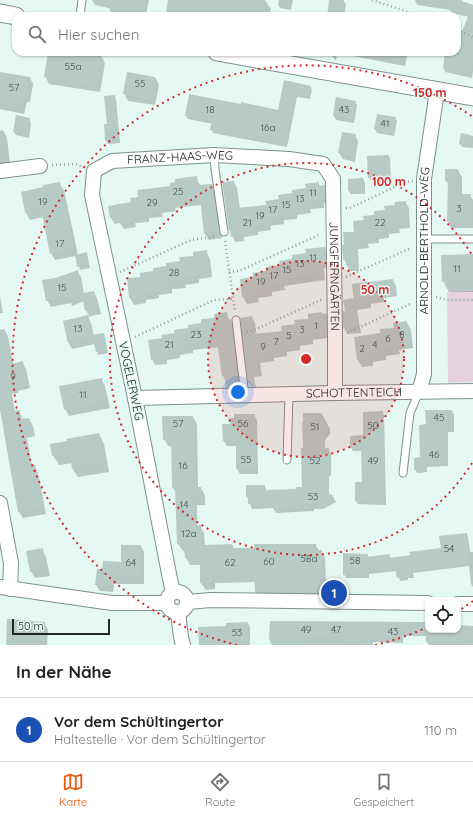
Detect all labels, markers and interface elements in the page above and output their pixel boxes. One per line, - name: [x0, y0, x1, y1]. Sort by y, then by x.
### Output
- search box: [12, 12, 461, 56]
- icon: search: [26, 23, 48, 45]
- text: Hier suchen: [58, 25, 139, 44]
- house number: 55a: [65, 60, 81, 73]
- house number: 55: [135, 77, 145, 90]
- house number: 57: [9, 81, 19, 94]
- text: 150 m: [413, 85, 447, 100]
- house number: 18: [205, 103, 215, 116]
- house number: 43: [339, 103, 349, 116]
- house number: 41: [381, 117, 389, 130]
- house number: 16a: [260, 121, 276, 134]
- street label: FRANZ-HAAS-WEG: [127, 147, 233, 167]
- street label: ARNOLD-BERTHOLD-WEG: [416, 166, 433, 314]
- text: 100 m: [372, 174, 406, 189]
- house number: 25: [173, 185, 184, 198]
- house number: 11: [309, 186, 317, 199]
- house number: 13: [296, 192, 304, 205]
- house number: 19: [38, 195, 48, 208]
- house number: 29: [146, 196, 158, 209]
- house number: 15: [281, 198, 291, 211]
- house number: 3: [456, 202, 462, 215]
- house number: 17: [269, 203, 277, 216]
- house number: 19: [255, 209, 265, 222]
- house number: 21: [242, 216, 252, 229]
- house number: 22: [374, 216, 386, 229]
- street label: JUNGFERNGÄRTEN: [327, 221, 343, 331]
- house number: 17: [56, 237, 64, 250]
- house number: 11: [309, 251, 317, 264]
- house number: 13: [296, 257, 304, 270]
- house number: 11: [453, 262, 461, 275]
- house number: 15: [282, 263, 292, 276]
- house number: 28: [169, 266, 179, 279]
- house number: 17: [270, 269, 278, 282]
- house number: 19: [256, 275, 266, 288]
- house number: 15: [57, 281, 67, 294]
- text: 50 m: [361, 282, 389, 297]
- house number: 1: [314, 319, 318, 332]
- house number: 13: [74, 322, 82, 335]
- house number: 3: [299, 323, 305, 336]
- house number: 23: [191, 328, 201, 341]
- house number: 8: [399, 328, 405, 341]
- house number: 5: [286, 329, 292, 342]
- house number: 6: [385, 332, 391, 345]
- house number: 7: [273, 335, 279, 348]
- house number: 21: [164, 338, 174, 351]
- house number: 4: [372, 338, 378, 351]
- street label: VOGELERWEG: [116, 340, 147, 422]
- house number: 9: [260, 340, 266, 353]
- house number: 2: [359, 342, 365, 355]
- centre of rings: [299, 352, 313, 366]
- house number: 9: [10, 370, 16, 383]
- your location: [228, 382, 248, 402]
- street label: SCHOTTENTEICH: [306, 384, 402, 401]
- house number: 11: [79, 388, 87, 401]
- house number: 45: [434, 411, 444, 424]
- house number: 57: [173, 417, 183, 430]
- house number: 56: [238, 417, 249, 430]
- house number: 50: [367, 419, 379, 432]
- house number: 51: [310, 420, 320, 433]
- house number: 46: [429, 448, 440, 461]
- house number: 55: [241, 453, 251, 466]
- house number: 52: [310, 454, 321, 467]
- house number: 49: [368, 454, 379, 467]
- house number: 16: [178, 459, 188, 472]
- house number: 53: [308, 490, 318, 503]
- house number: 14: [180, 498, 188, 511]
- house number: 12a: [181, 527, 197, 540]
- house number: 54: [444, 542, 454, 555]
- house number: 58a: [301, 552, 317, 565]
- house number: 58: [350, 554, 360, 567]
- house number: 60: [263, 555, 275, 568]
- house number: 64: [126, 556, 136, 569]
- house number: 62: [225, 556, 236, 569]
- pin: 1: [321, 578, 347, 608]
- map controls: [425, 597, 461, 633]
- button: locate: [425, 597, 461, 633]
- scale bar: [12, 617, 110, 636]
- text: 50 m: [18, 619, 44, 633]
- house number: 49: [301, 623, 312, 636]
- house number: 47: [331, 623, 341, 636]
- house number: 43: [388, 625, 398, 638]
- house number: 53: [232, 626, 242, 639]
- text: In der Nähe: [16, 661, 112, 682]
- text: Vor dem Schültingertor: [54, 712, 224, 731]
- text: 1: [26, 722, 32, 738]
- text: 110 m: [424, 722, 457, 738]
- text: Haltestelle · Vor dem Schültingertor: [54, 731, 266, 747]
- tab: Karte: [59, 771, 87, 809]
- tab: Route: [205, 771, 235, 809]
- tab: Gespeichert: [354, 771, 414, 809]

